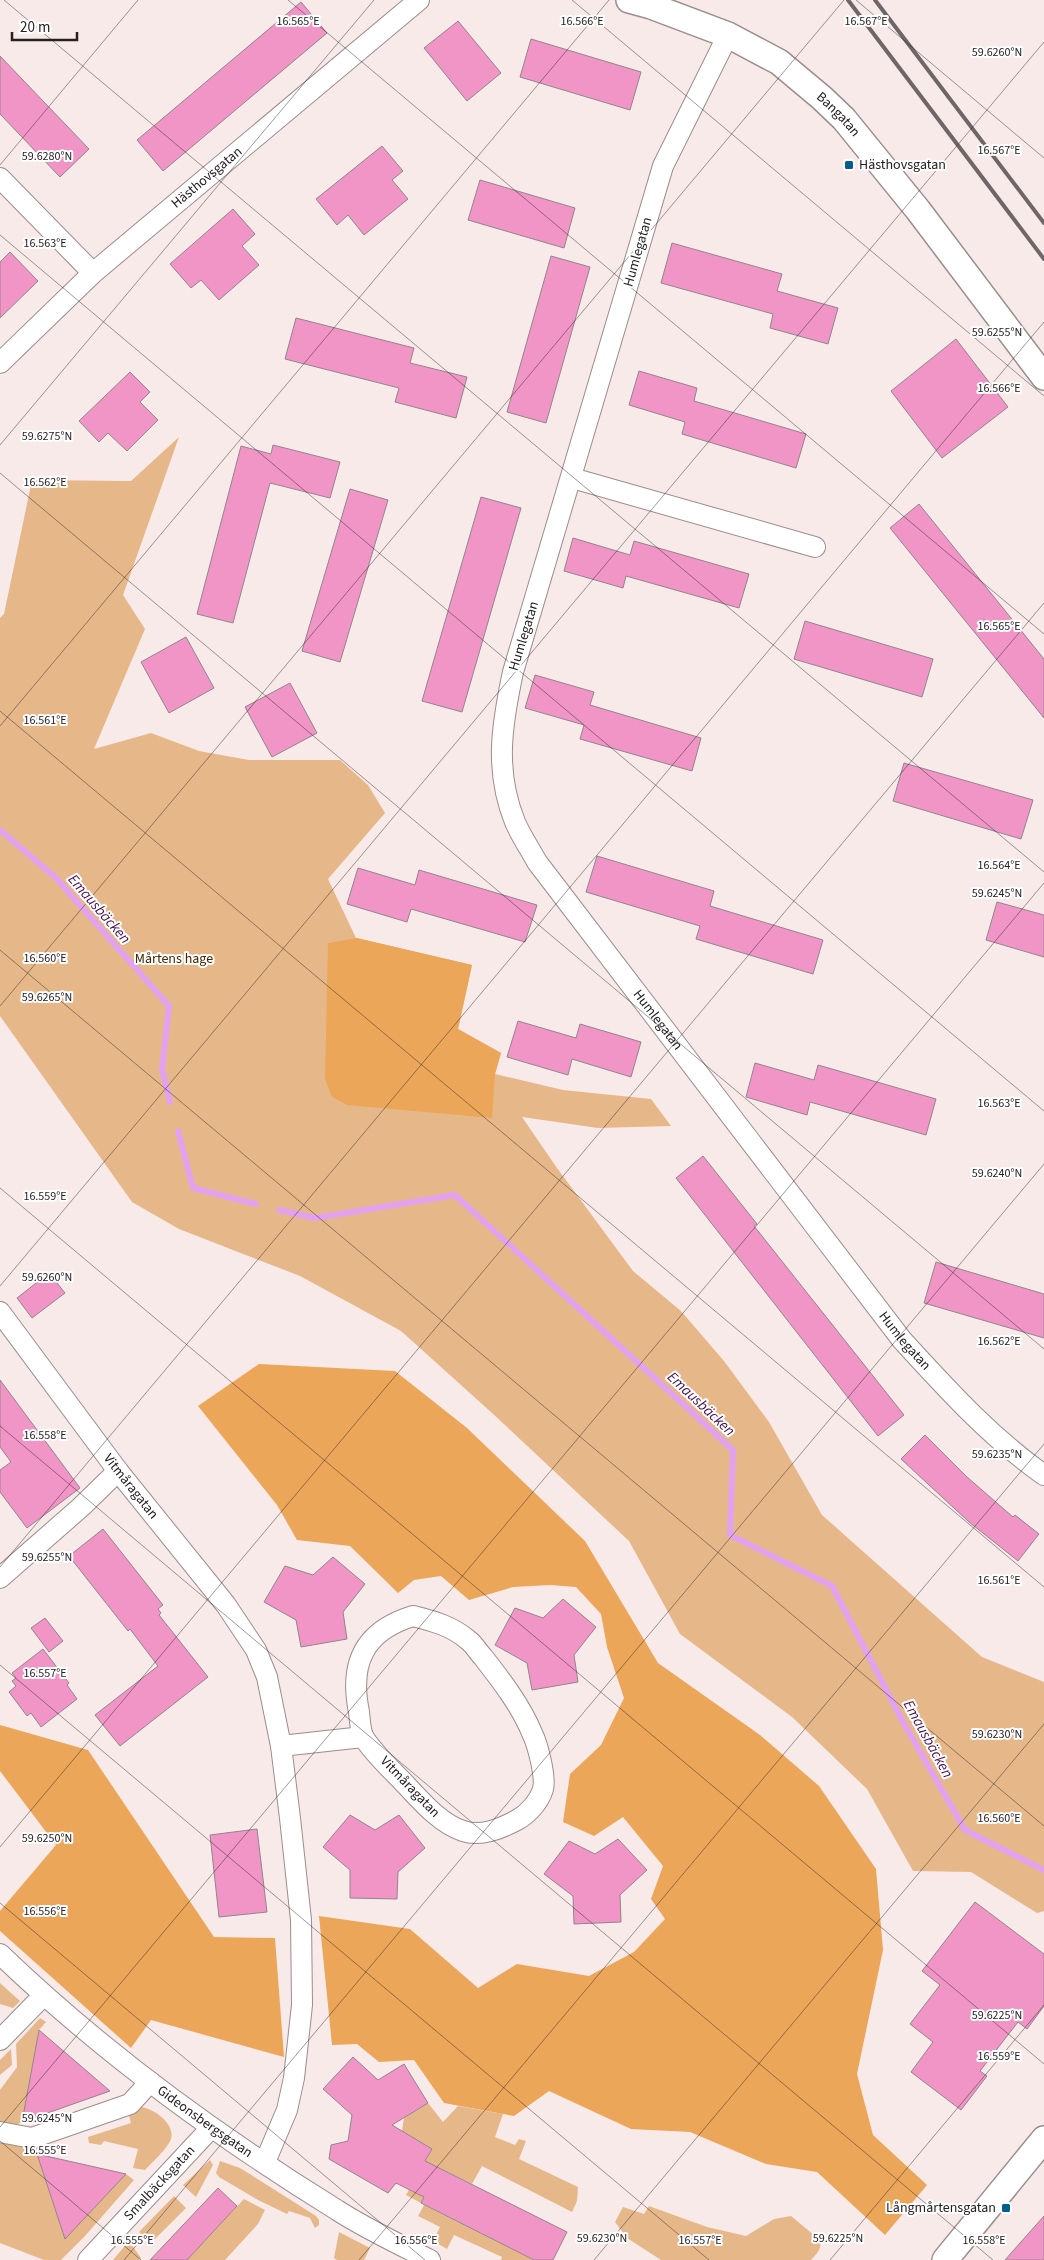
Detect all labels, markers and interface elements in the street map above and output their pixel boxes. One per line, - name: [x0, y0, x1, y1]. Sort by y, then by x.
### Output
- scale bar: [12, 10, 78, 42]
- text: 16.565°E: [276, 13, 320, 30]
- text: 16.566°E: [560, 13, 604, 30]
- text: 16.567°E: [844, 13, 888, 30]
- text: 20 m: [20, 17, 50, 38]
- text: 59.6260°N: [972, 44, 1022, 61]
- street label: Bangatan: [812, 87, 865, 141]
- street label: Hästhovsgatan: [167, 142, 247, 213]
- text: 16.567°E: [977, 142, 1021, 159]
- text: 59.6280°N: [22, 148, 72, 165]
- place label: Hästhovsgatan: [859, 155, 946, 175]
- marker: Hästhovsgatan: [843, 159, 855, 171]
- street label: Humlegatan: [619, 215, 657, 289]
- text: 16.563°E: [23, 235, 67, 252]
- text: 59.6255°N: [972, 324, 1022, 341]
- text: 16.566°E: [977, 380, 1021, 397]
- text: 59.6275°N: [22, 428, 72, 445]
- text: 16.562°E: [23, 474, 67, 491]
- street label: Humlegatan: [504, 599, 544, 673]
- text: 16.565°E: [977, 618, 1021, 635]
- text: 16.561°E: [23, 712, 67, 729]
- text: 16.564°E: [977, 857, 1021, 874]
- water label: Emausbäcken: [63, 870, 135, 948]
- text: 59.6245°N: [972, 885, 1022, 902]
- park label: Mårtens hage: [135, 949, 213, 969]
- text: 16.560°E: [23, 950, 67, 967]
- street label: Humlegatan: [628, 985, 687, 1055]
- text: 59.6265°N: [22, 989, 72, 1006]
- text: 16.563°E: [977, 1095, 1021, 1112]
- text: 59.6240°N: [972, 1165, 1022, 1182]
- text: 16.559°E: [23, 1188, 67, 1205]
- text: 59.6260°N: [22, 1269, 72, 1286]
- street label: Humlegatan: [874, 1307, 935, 1375]
- text: 16.562°E: [977, 1333, 1021, 1350]
- water label: Emausbäcken: [662, 1367, 740, 1441]
- text: 16.558°E: [23, 1427, 67, 1444]
- text: 59.6235°N: [972, 1446, 1022, 1463]
- street label: Vitmåragatan: [98, 1450, 163, 1523]
- text: 59.6255°N: [22, 1549, 72, 1566]
- text: 16.561°E: [977, 1572, 1021, 1589]
- text: 16.557°E: [23, 1665, 67, 1682]
- water label: Emausbäcken: [898, 1696, 958, 1782]
- text: 59.6230°N: [972, 1726, 1022, 1743]
- street label: Vitmåragatan: [376, 1752, 444, 1822]
- text: 16.560°E: [977, 1810, 1021, 1827]
- text: 59.6250°N: [22, 1830, 72, 1847]
- text: 16.556°E: [23, 1903, 67, 1920]
- text: 59.6225°N: [972, 2007, 1022, 2024]
- text: 16.559°E: [977, 2048, 1021, 2065]
- street label: Gideonsbergsgatan: [153, 2081, 257, 2163]
- text: 59.6245°N: [22, 2110, 72, 2127]
- street label: Smalbäcksgatan: [119, 2141, 200, 2225]
- text: 16.555°E: [23, 2142, 67, 2159]
- place label: Långmårtensgatan: [886, 2198, 996, 2218]
- marker: Långmårtensgatan: [1000, 2202, 1012, 2214]
- text: 59.6230°N: [577, 2230, 627, 2247]
- text: 59.6225°N: [813, 2230, 863, 2247]
- text: 16.555°E: [110, 2232, 154, 2249]
- text: 16.556°E: [394, 2232, 438, 2249]
- text: 16.557°E: [678, 2232, 722, 2249]
- text: 16.558°E: [962, 2232, 1006, 2249]

